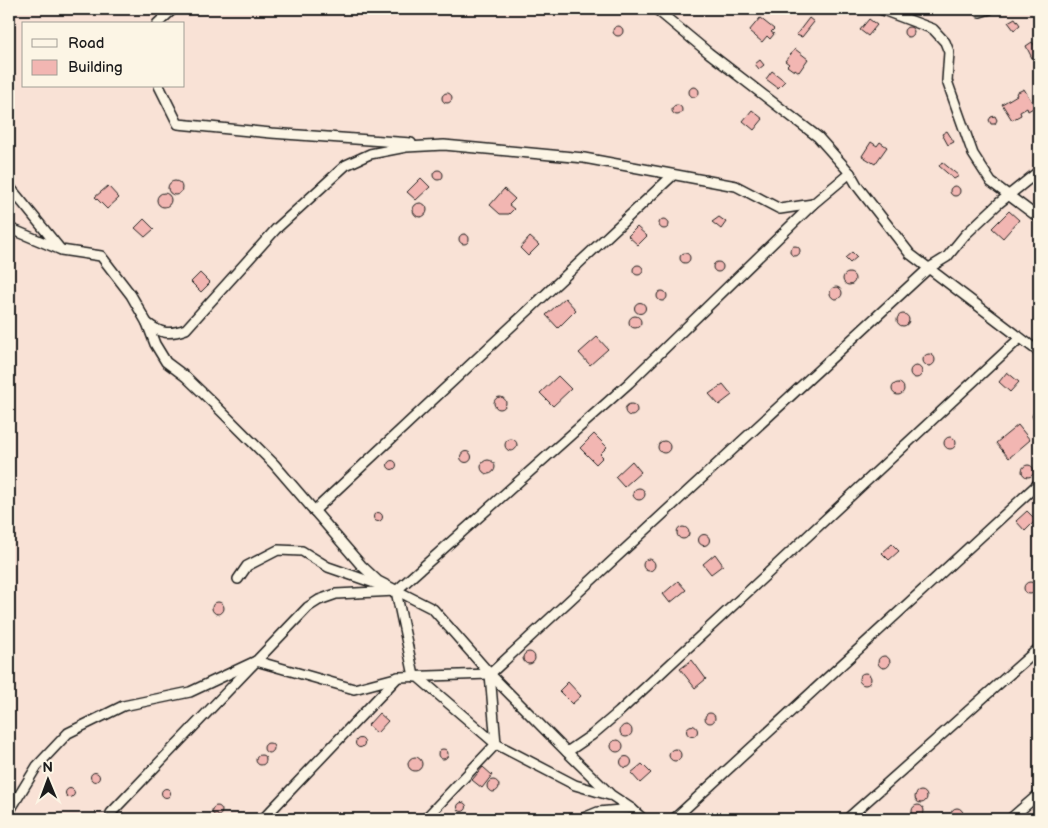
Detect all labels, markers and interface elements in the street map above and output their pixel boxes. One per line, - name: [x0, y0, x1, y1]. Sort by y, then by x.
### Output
- legend: [22, 22, 185, 88]
- text: Road: [68, 34, 104, 53]
- text: Building: [68, 58, 123, 77]
- north arrow: [22, 756, 72, 806]
- text: N: [42, 759, 53, 776]

